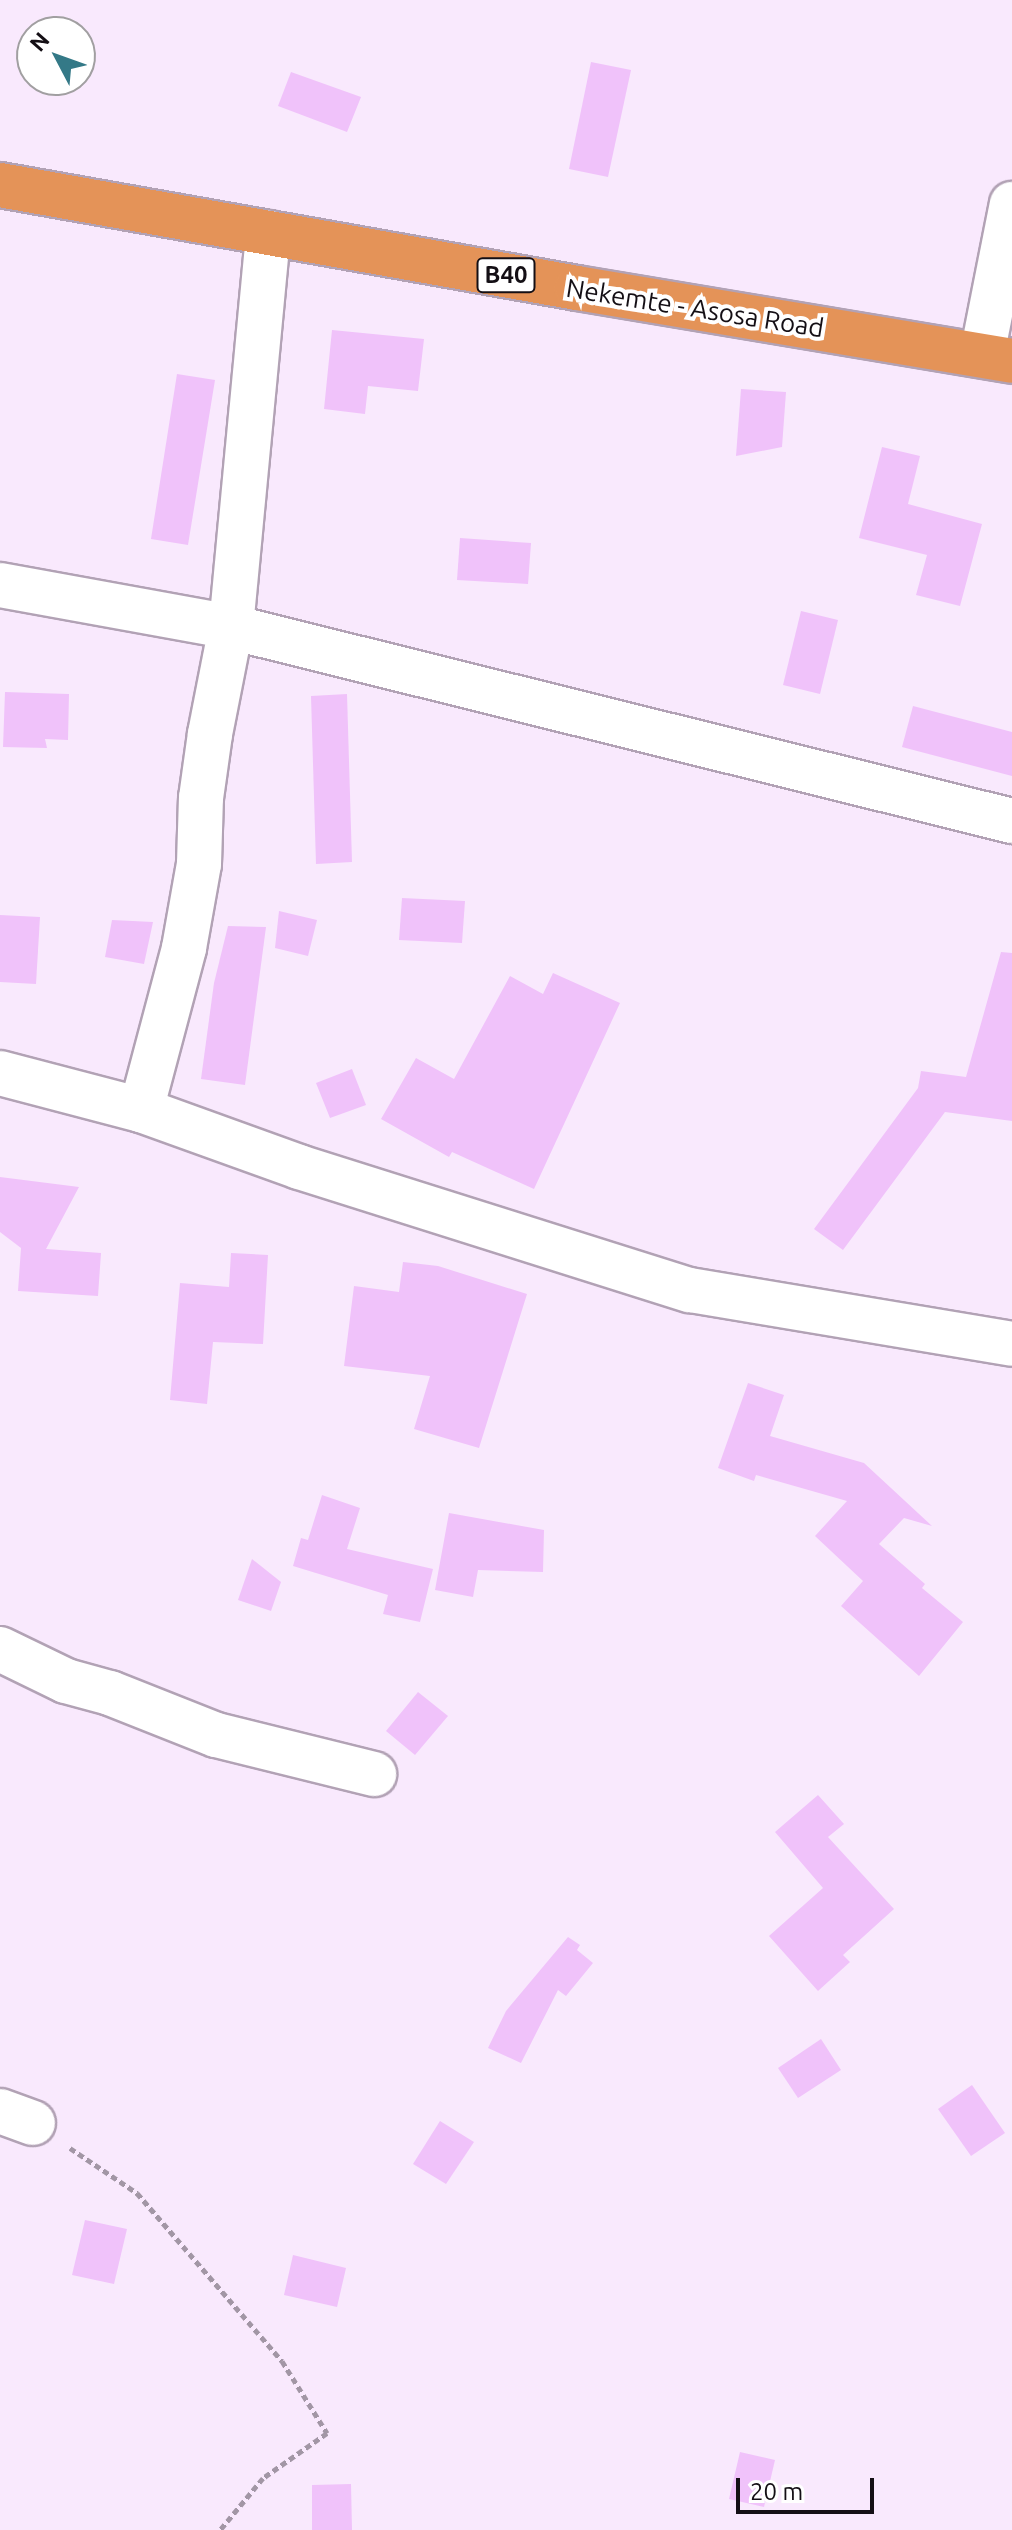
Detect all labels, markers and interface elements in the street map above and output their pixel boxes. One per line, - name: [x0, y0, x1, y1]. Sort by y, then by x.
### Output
- north arrow: [16, 16, 96, 96]
- text: N: [24, 27, 54, 56]
- road number: B40: [476, 255, 536, 295]
- street label: Nekemte - Asosa Road: [564, 272, 826, 344]
- scale bar: [740, 2462, 878, 2512]
- text: 20 m: [750, 2478, 803, 2505]

